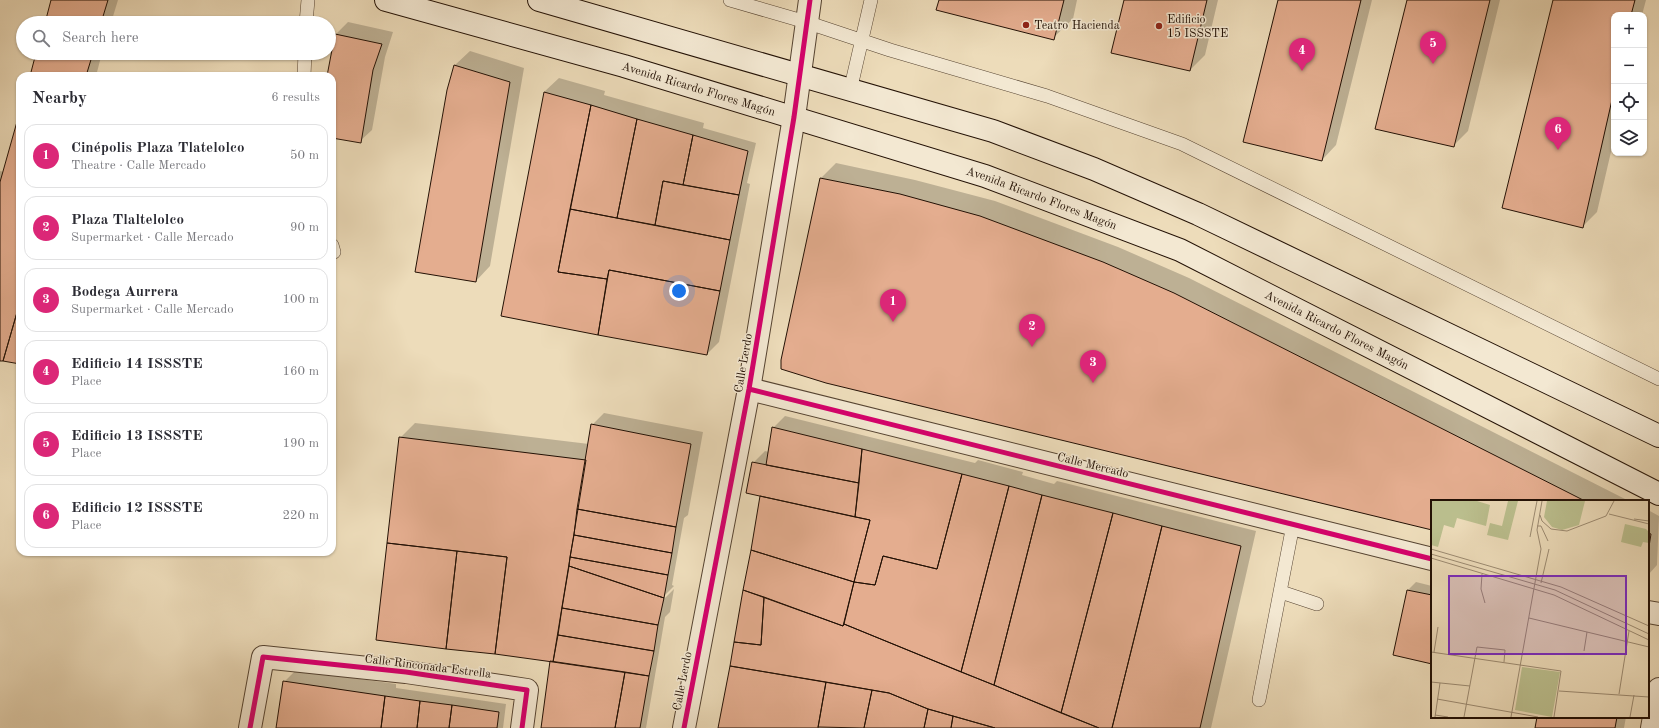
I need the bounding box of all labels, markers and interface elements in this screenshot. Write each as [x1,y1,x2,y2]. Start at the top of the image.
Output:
map controls [1611,12,1647,156]
button: + [1611,12,1647,48]
place label: Edificio 15 ISSSTE [1167,14,1228,40]
search box [16,16,336,60]
marker: Teatro Hacienda [1021,20,1031,30]
place label: Teatro Hacienda [1034,20,1120,32]
marker: Edificio 15 ISSSTE [1154,21,1164,31]
icon: search [30,27,52,49]
text: Search here [62,31,139,46]
pin: 5 [1420,31,1446,64]
pin: 4 [1289,38,1315,71]
button: − [1611,48,1647,84]
street label: Avenida Ricardo Flores Magón [620,61,777,119]
button: locate [1611,84,1647,120]
text: Nearby [32,90,87,107]
text: 6 results [271,91,320,104]
pin: 6 [1545,117,1571,150]
button: layers [1611,120,1647,156]
text: Cinépolis Plaza Tlatelolco [71,141,245,156]
text: 1 [42,149,50,162]
text: 50 m [290,149,319,162]
text: Theatre · Calle Mercado [71,159,206,172]
street label: Avenida Ricardo Flores Magón [964,166,1119,233]
text: Plaza Tlaltelolco [71,213,184,228]
text: 2 [42,221,50,234]
text: 90 m [290,221,319,234]
text: Supermarket · Calle Mercado [71,231,234,244]
your location [669,281,689,301]
text: Bodega Aurrera [71,285,178,300]
pin: 1 [880,289,906,322]
street label: Avenida Ricardo Flores Magón [1262,289,1411,373]
text: 3 [42,293,50,306]
text: 100 m [282,293,319,306]
text: Supermarket · Calle Mercado [71,303,234,316]
pin: 2 [1019,314,1045,347]
street label: Calle Lerdo [733,333,755,394]
pin: 3 [1080,350,1106,383]
text: Edificio 14 ISSSTE [71,357,203,372]
text: 4 [42,365,50,378]
text: 160 m [282,365,319,378]
text: Place [71,375,101,388]
text: Edificio 13 ISSSTE [71,429,203,444]
text: 5 [42,437,50,450]
text: 190 m [282,437,319,450]
text: Place [71,447,101,460]
street label: Calle Mercado [1056,451,1130,481]
inset map [1431,500,1649,718]
text: Edificio 12 ISSSTE [71,501,203,516]
text: 6 [42,509,50,522]
text: 220 m [282,509,319,522]
text: Place [71,519,101,532]
street label: Calle Lerdo [671,651,695,712]
street label: Calle Rinconada Estrella [364,653,492,681]

